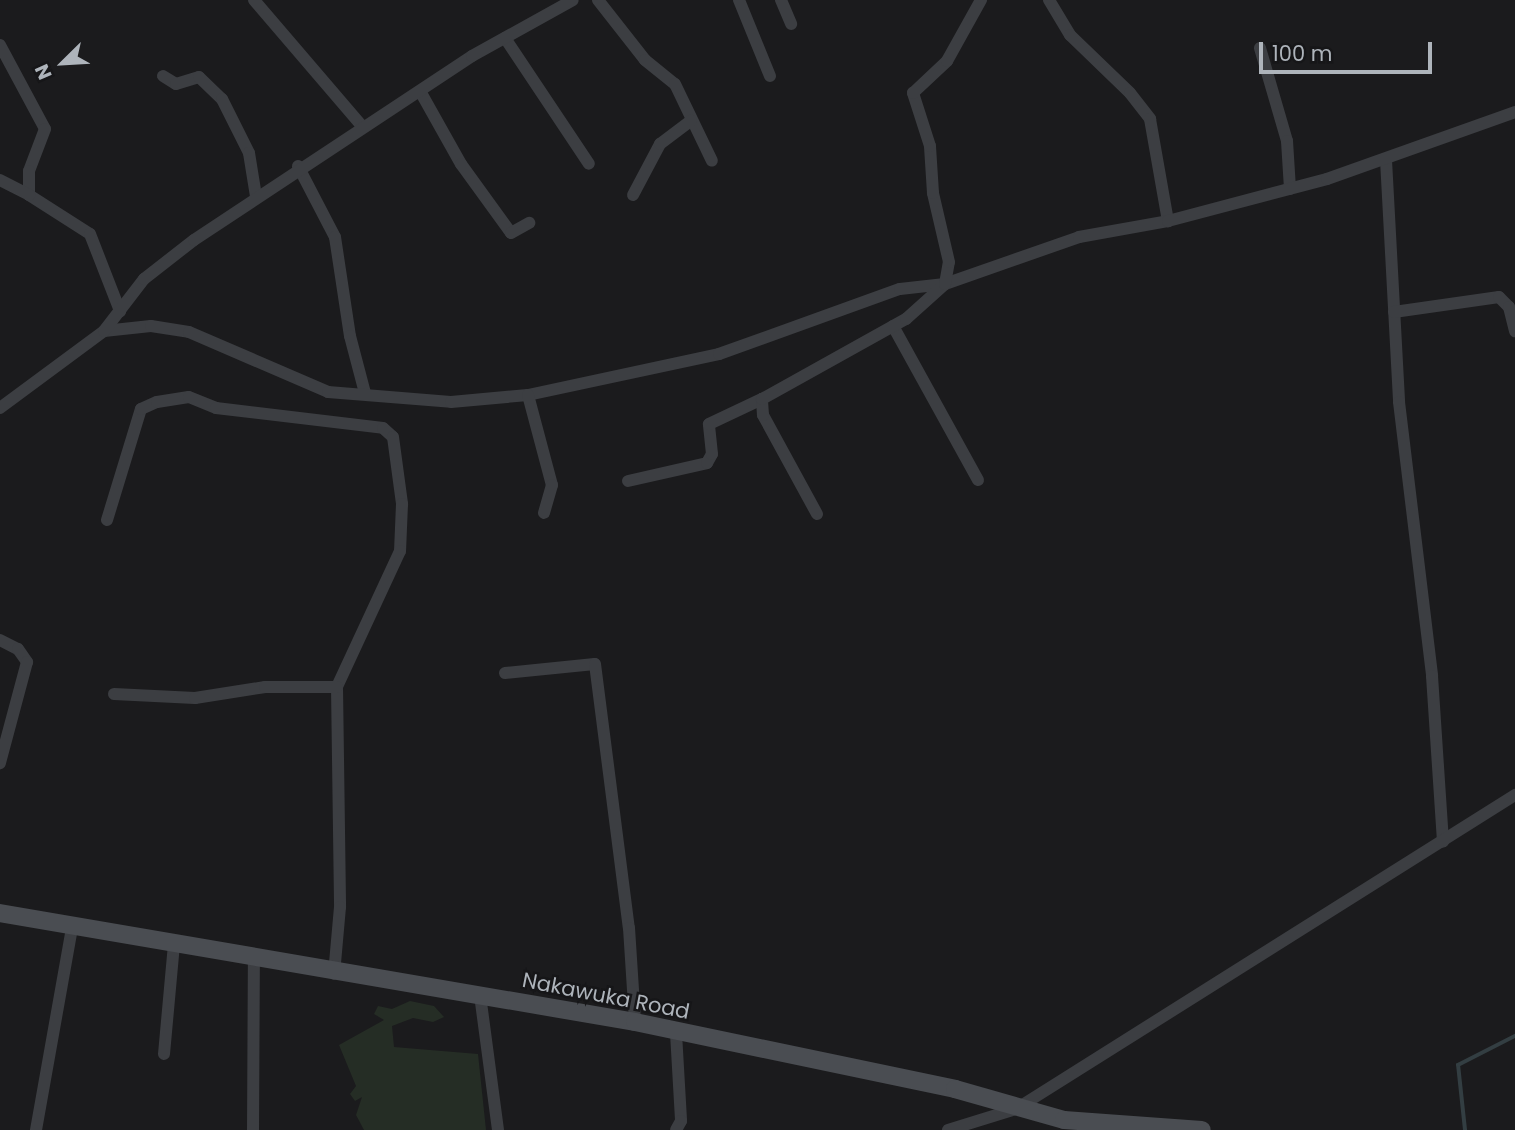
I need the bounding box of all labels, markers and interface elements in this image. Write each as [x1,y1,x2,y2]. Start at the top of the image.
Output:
north arrow [28,28,98,98]
scale bar [1263,28,1436,72]
text: 100 m [1272,39,1332,68]
text: N [28,60,59,84]
street label: Nakawuka Road [520,967,692,1025]

